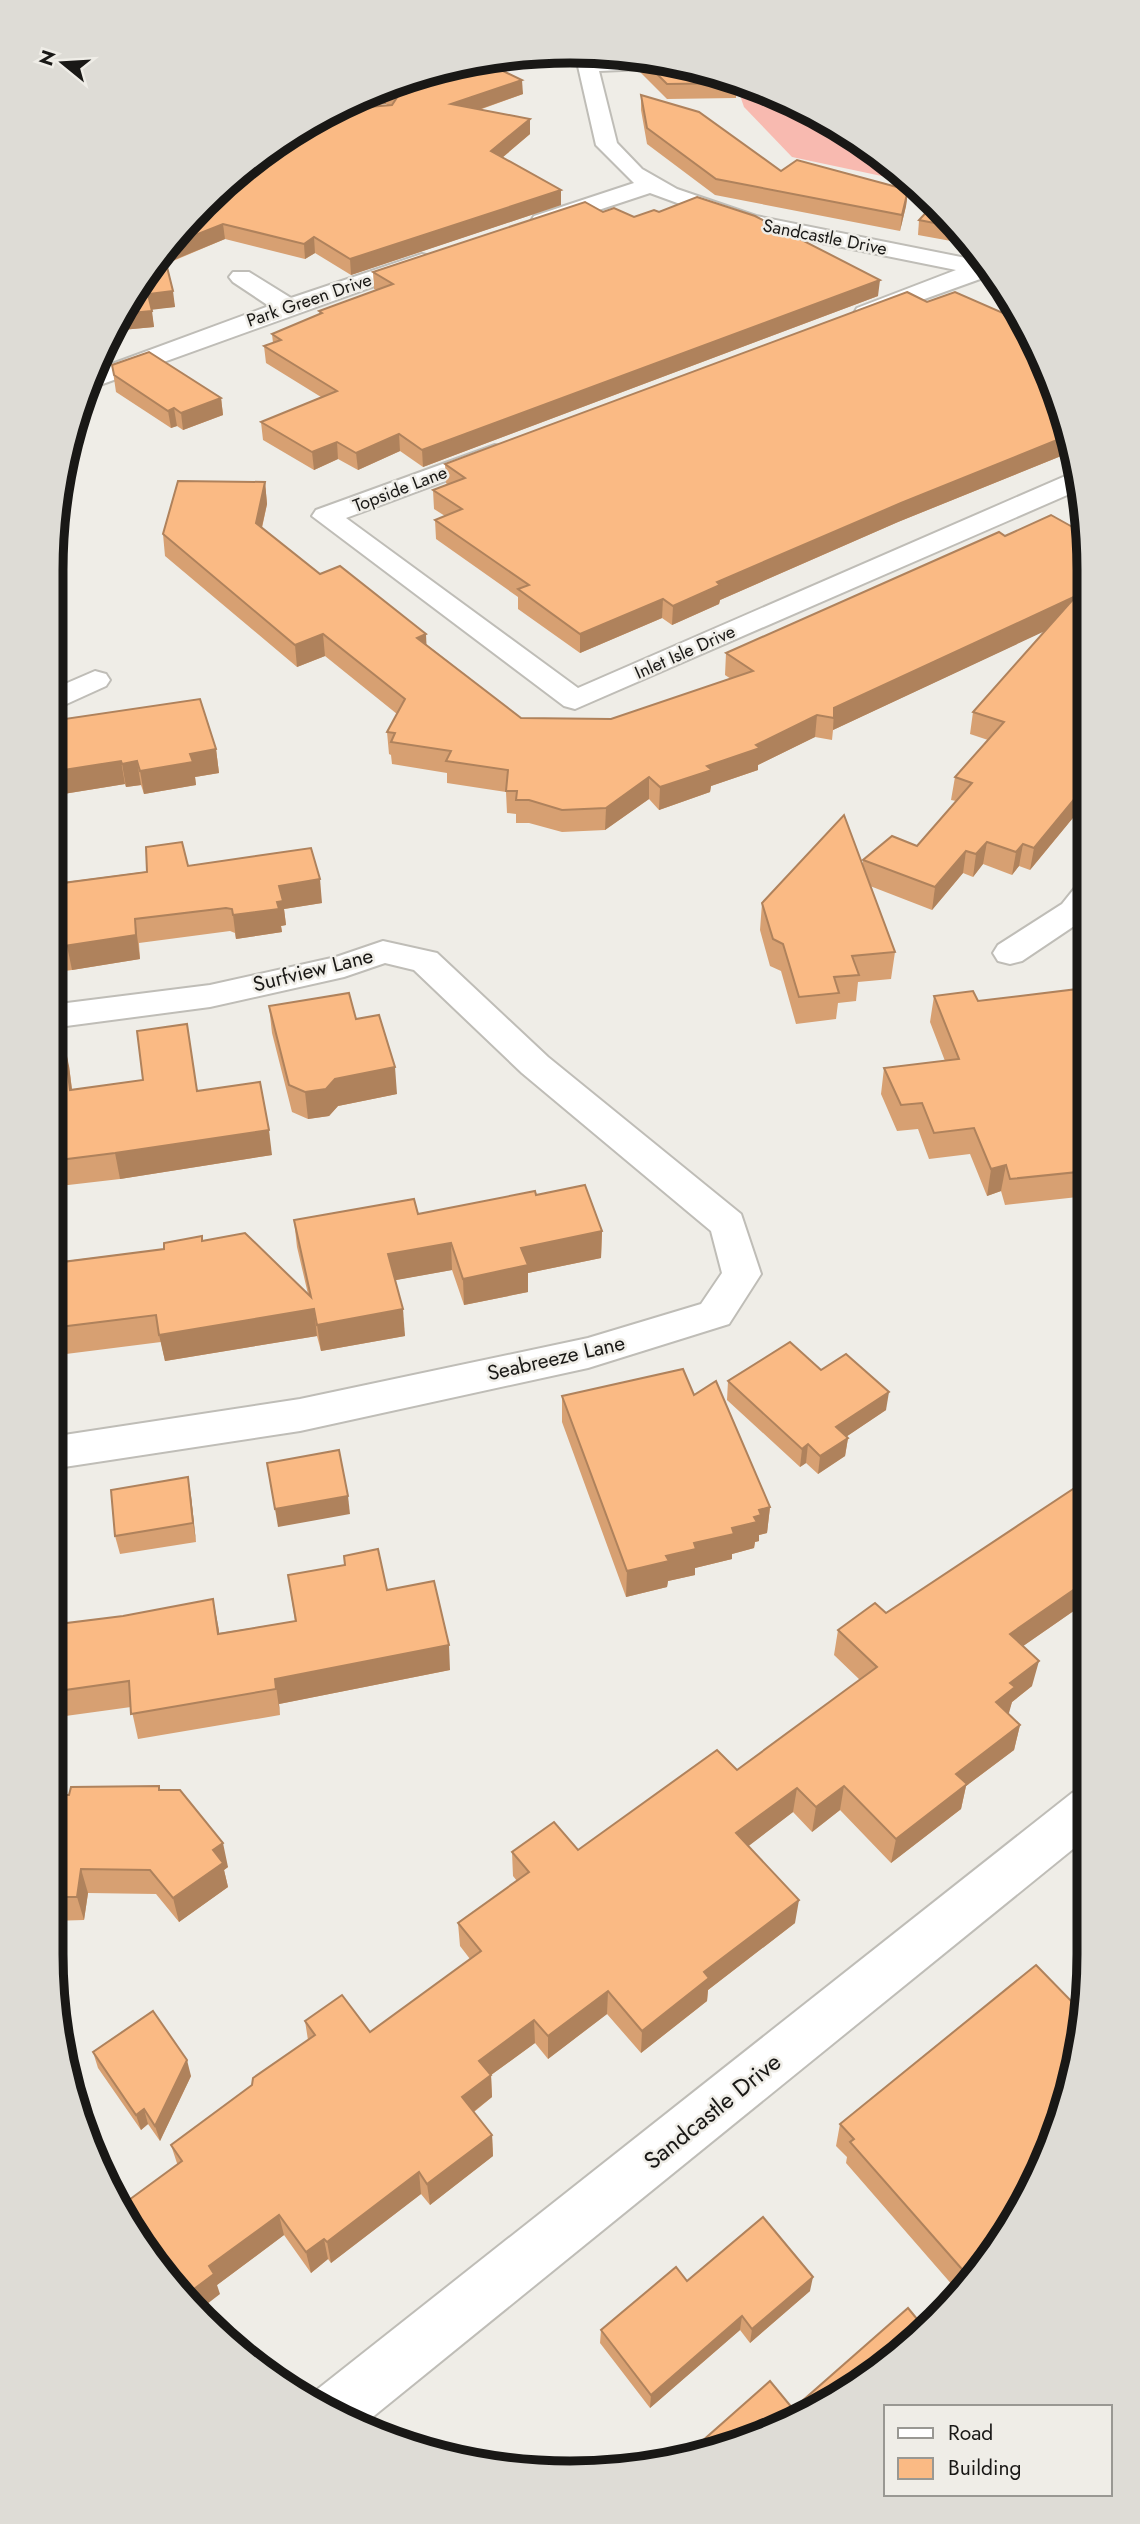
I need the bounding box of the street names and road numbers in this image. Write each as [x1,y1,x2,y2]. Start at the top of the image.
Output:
street label: Sandcastle Drive [761,212,889,262]
street label: Park Green Drive [243,266,375,334]
street label: Topside Lane [349,459,451,519]
street label: Inlet Isle Drive [631,618,739,686]
street label: Surfview Lane [250,941,376,999]
street label: Seabreeze Lane [484,1328,628,1388]
street label: Sandcastle Drive [636,2045,788,2177]

